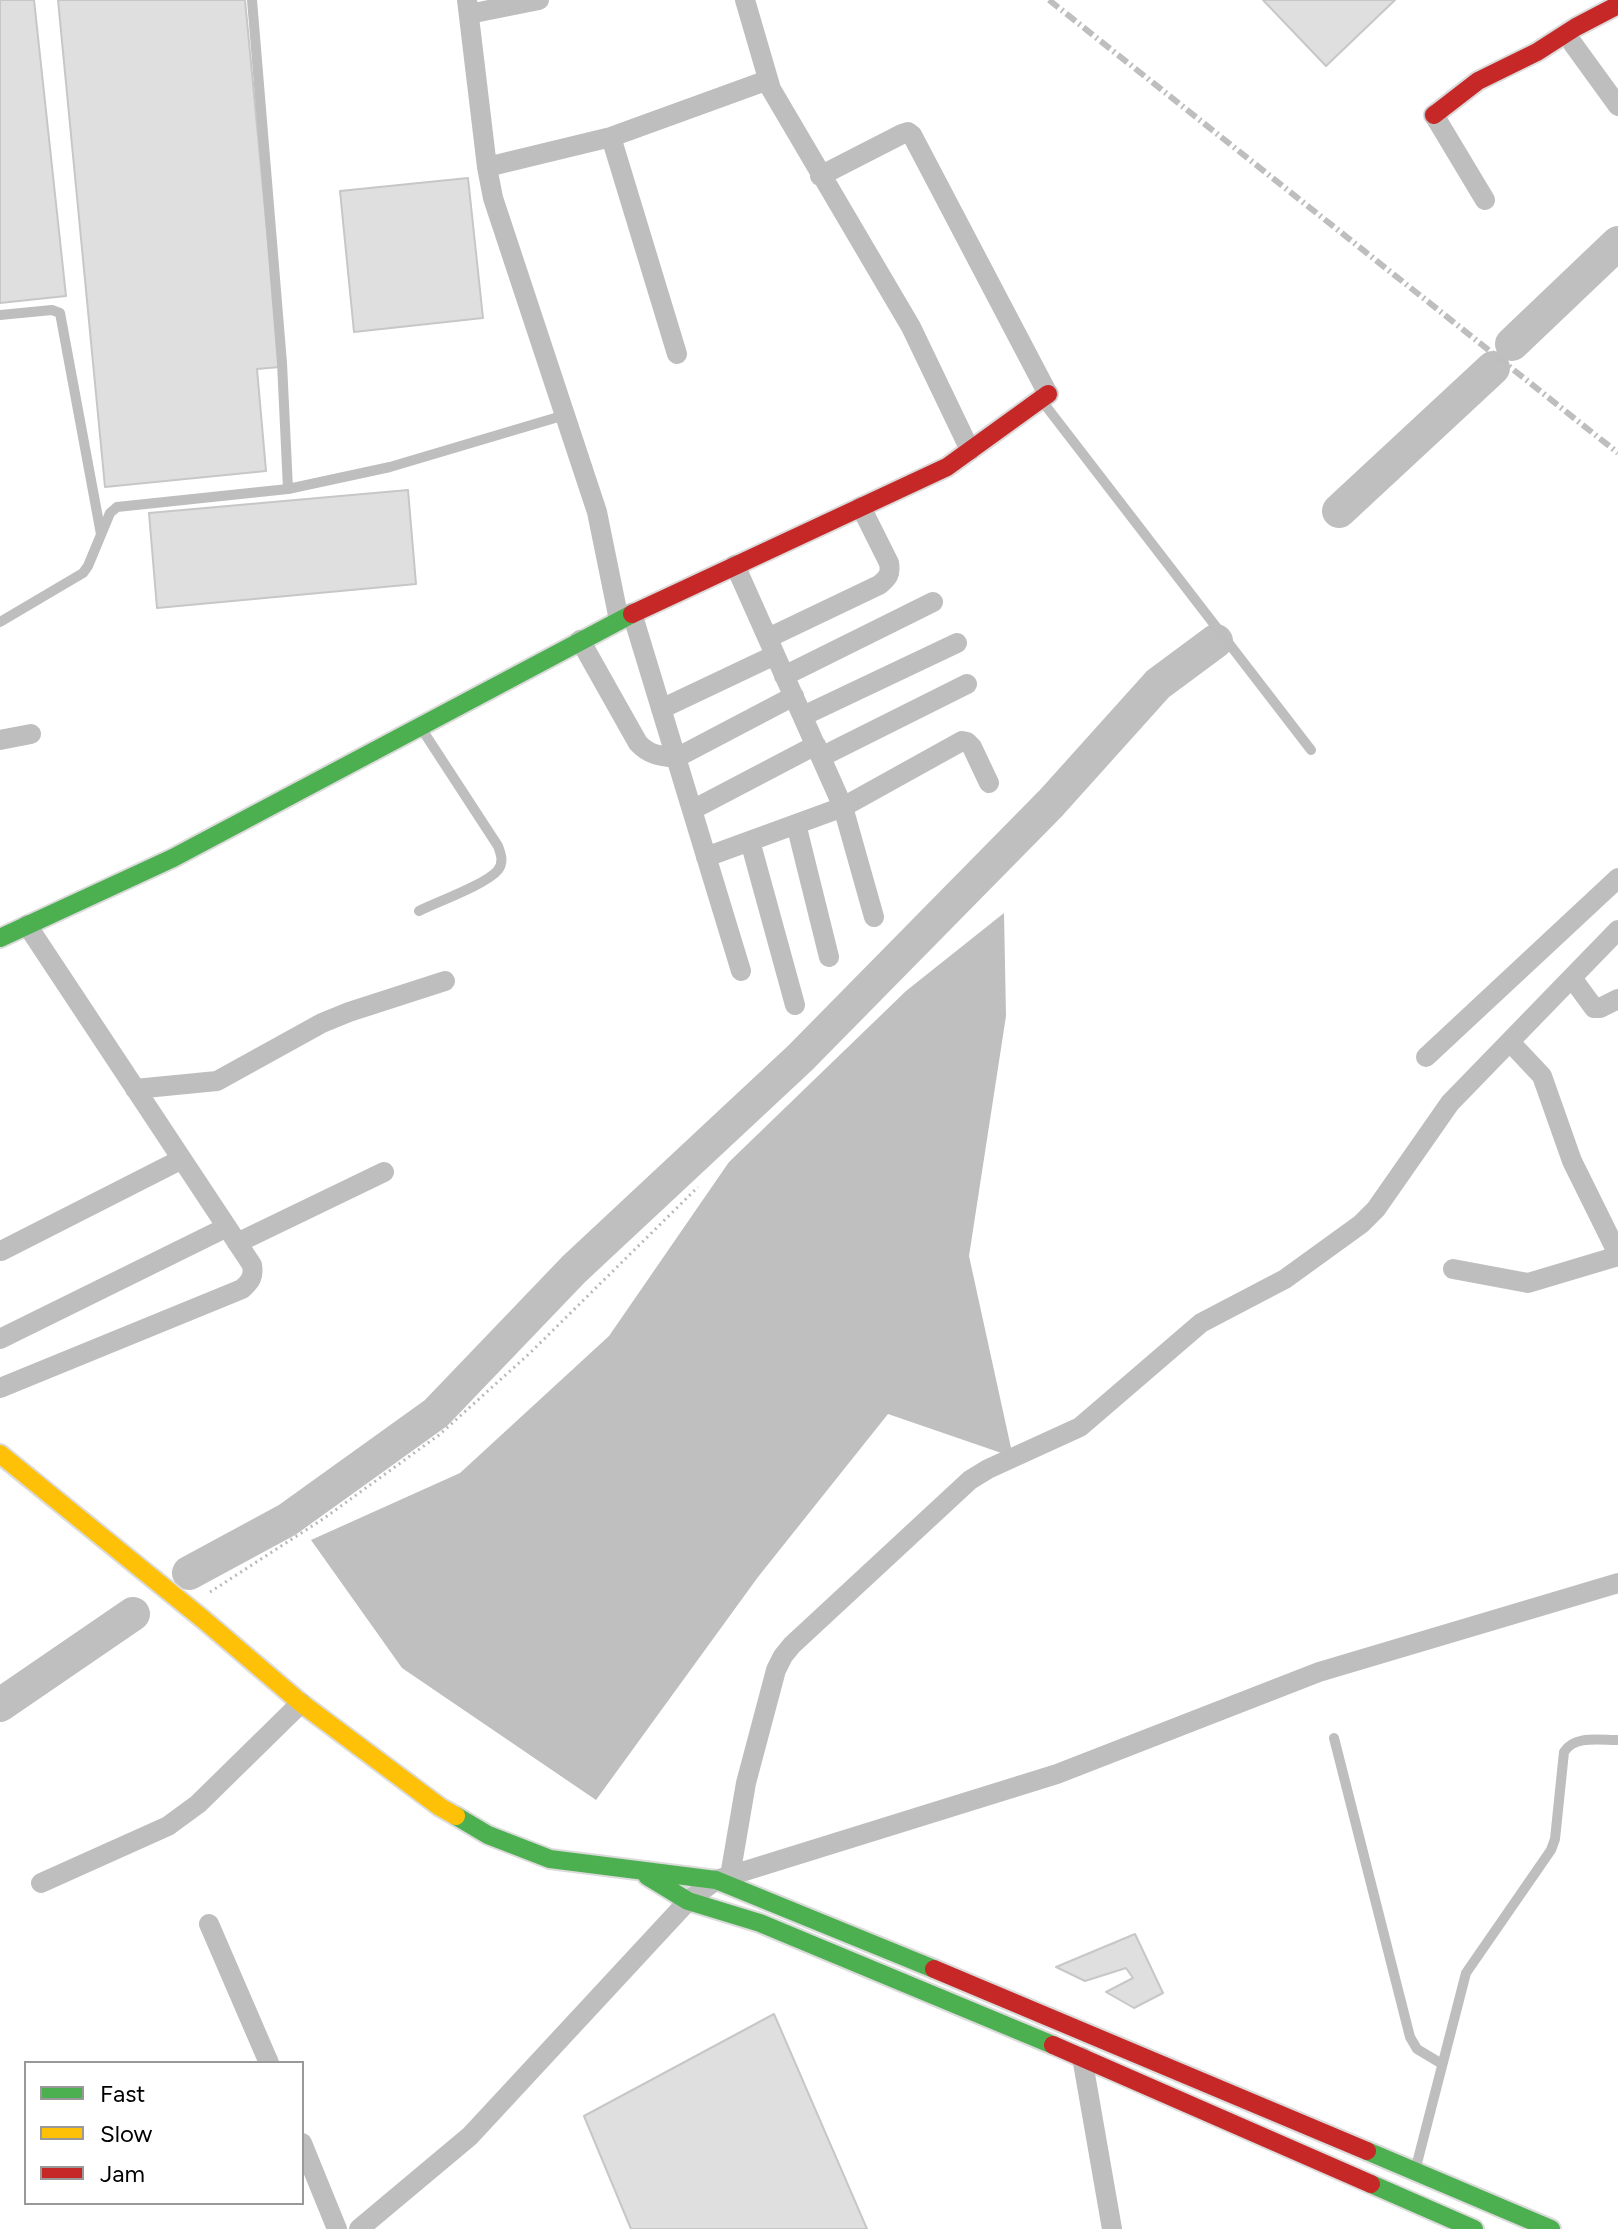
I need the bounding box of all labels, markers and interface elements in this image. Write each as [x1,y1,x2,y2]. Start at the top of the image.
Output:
legend [24,2061,304,2205]
text: Fast [100,2079,145,2108]
text: Slow [100,2119,152,2148]
text: Jam [100,2159,145,2188]

